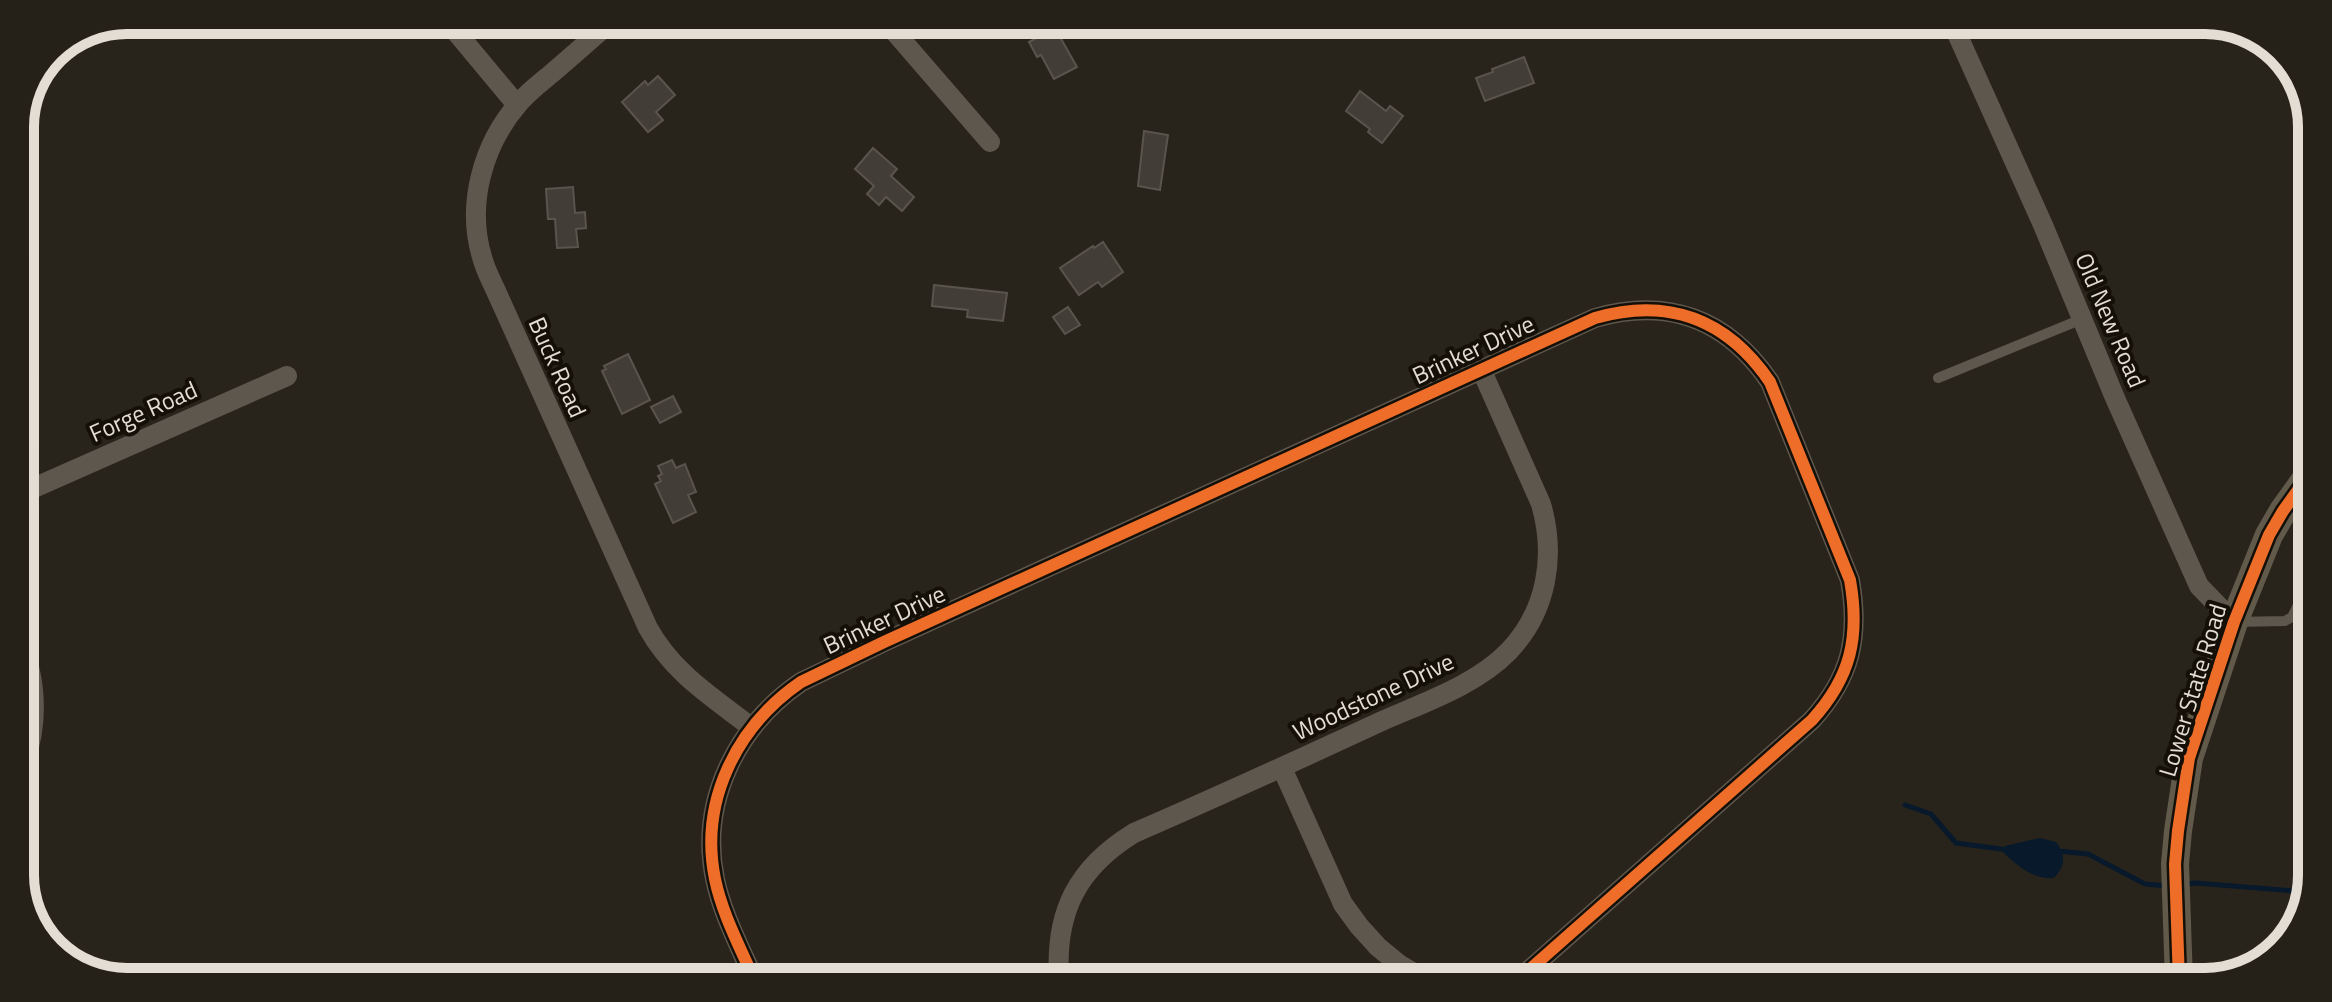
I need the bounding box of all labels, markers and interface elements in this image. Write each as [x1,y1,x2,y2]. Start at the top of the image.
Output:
street label: Old New Road [2066,247,2156,393]
street label: Brinker Drive [1406,305,1540,393]
street label: Buck Road [520,311,596,423]
street label: Forge Road [83,371,203,451]
street label: Brinker Drive [817,575,951,663]
street label: Lower State Road [2149,599,2235,781]
street label: Woodstone Drive [1287,643,1459,749]

